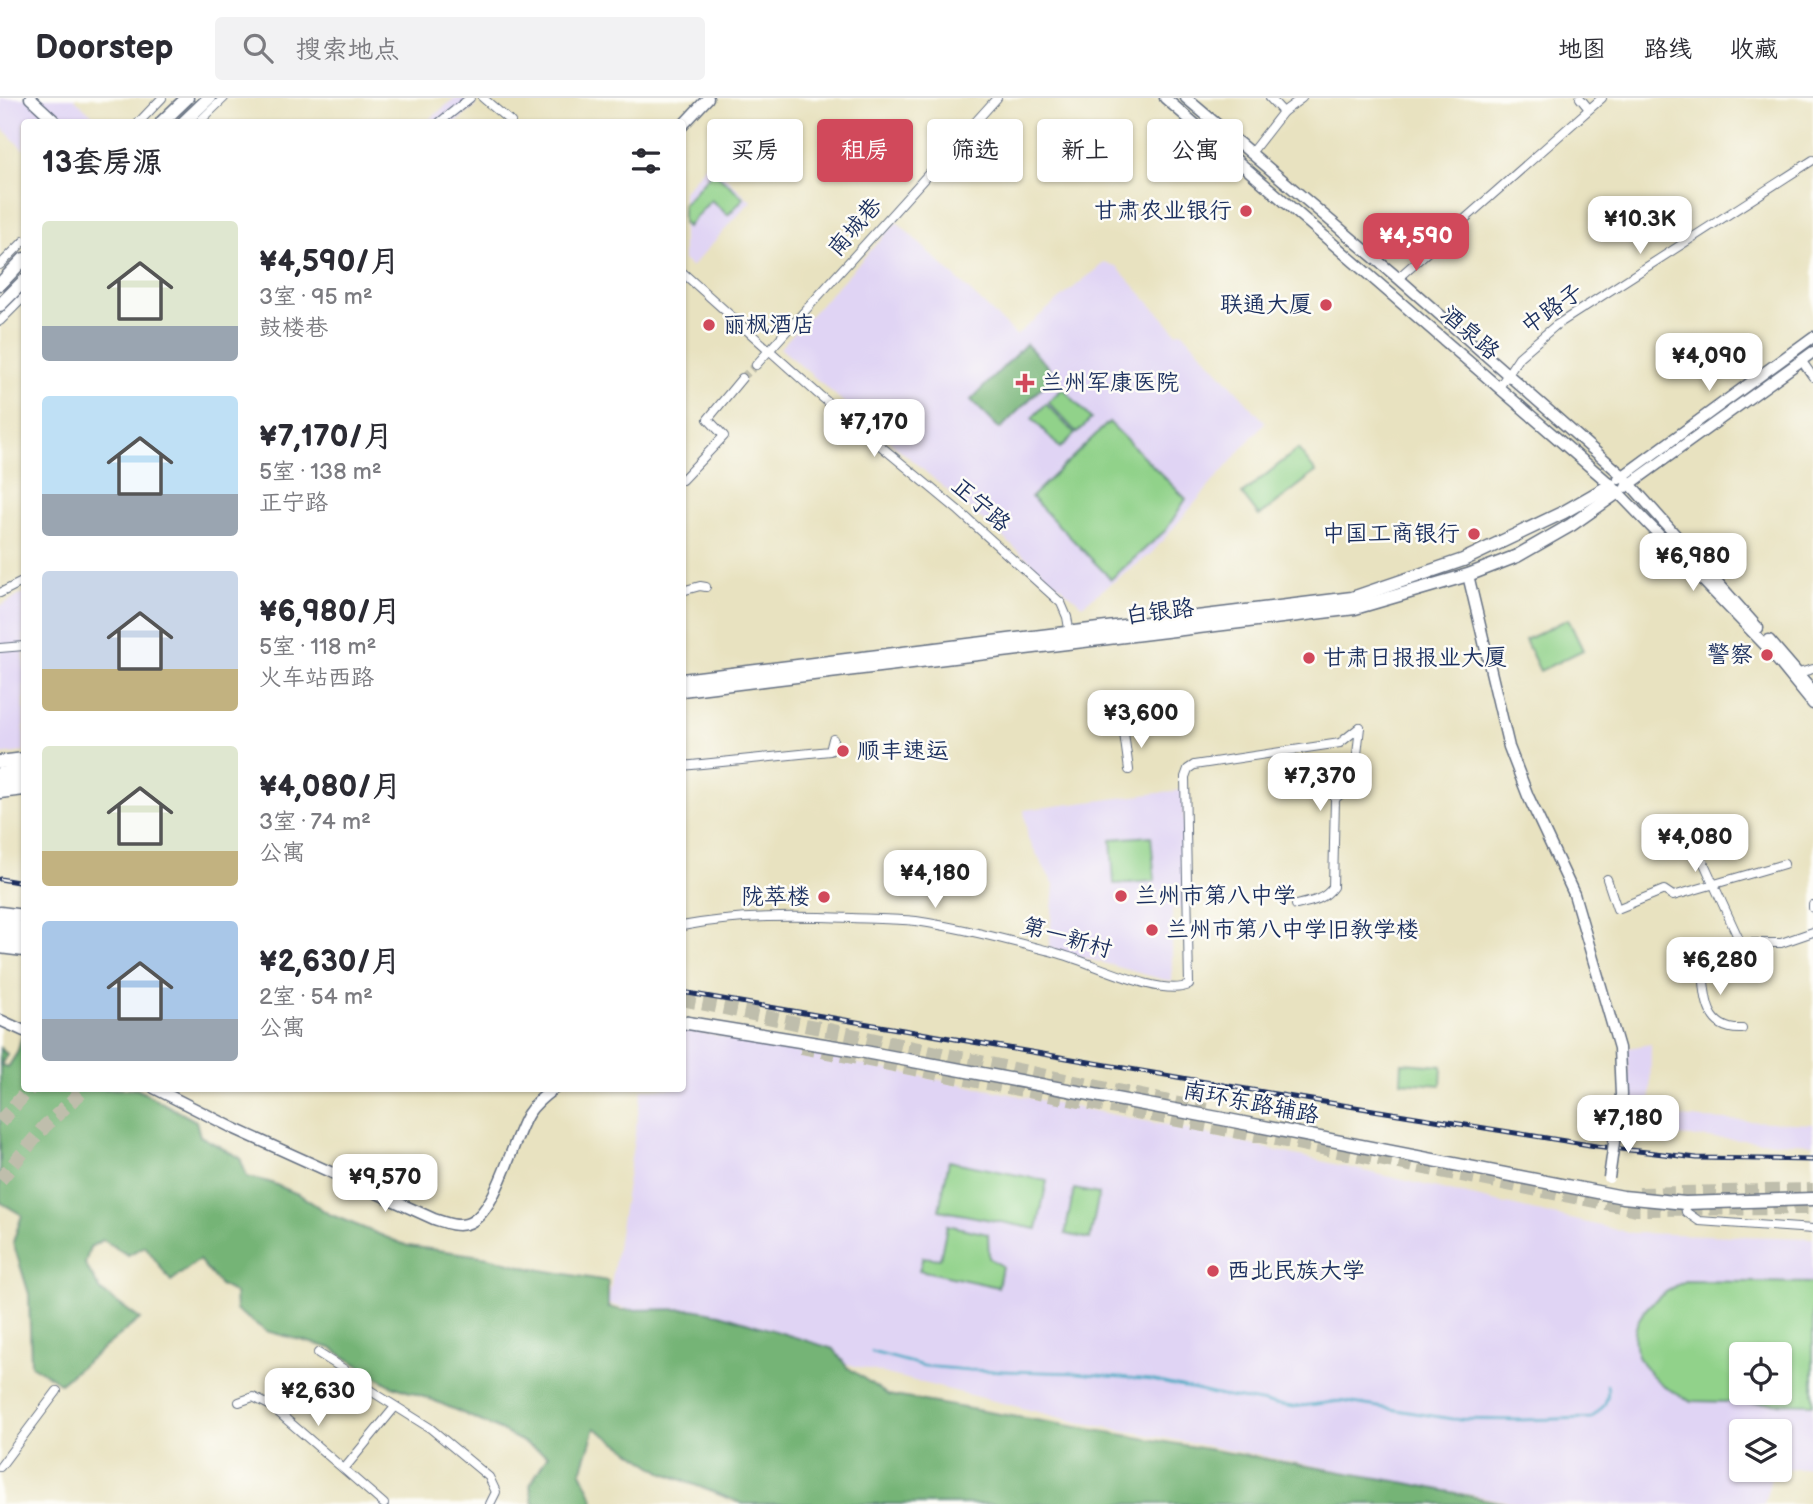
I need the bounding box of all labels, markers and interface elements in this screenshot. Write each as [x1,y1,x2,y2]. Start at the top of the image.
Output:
search box [215,17,705,80]
text: Doorstep [35,28,173,68]
icon: search [239,29,277,67]
text: 搜索地点 [295,35,399,66]
text: 地图 [1558,35,1606,64]
text: 路线 [1644,35,1692,64]
text: 收藏 [1730,35,1778,64]
chip: 买房 [707,119,803,182]
chip: 租房 [817,119,913,182]
chip: 筛选 [927,119,1023,182]
chip: 新上 [1037,119,1133,182]
chip: 公寓 [1147,119,1243,182]
icon: filters [627,142,665,180]
text: 13套房源 [42,145,162,181]
street label: 南城巷 [822,191,889,262]
place label: 甘肃农业银行 [1094,197,1232,225]
pin: ¥10.3K [1583,197,1697,256]
marker: 甘肃农业银行 [1238,203,1254,219]
text: ¥10.3K [1604,205,1676,233]
pin: ¥4,590 [1359,214,1473,273]
text: ¥4,590 [1379,222,1453,250]
text: ¥4,590/月 [259,244,400,280]
icon: home [98,249,182,333]
street label: 中路子 [1516,278,1588,340]
text: 3室 · 95 m² [259,283,373,311]
place label: 联通大厦 [1220,291,1312,319]
marker: 联通大厦 [1318,297,1334,313]
street label: 酒泉路 [1435,300,1505,366]
place label: 丽枫酒店 [723,311,815,339]
text: 鼓楼巷 [259,314,328,342]
marker: 丽枫酒店 [701,317,717,333]
pin: ¥4,090 [1652,334,1766,393]
text: ¥4,090 [1672,342,1746,370]
place label: 兰州军康医院 [1041,369,1179,397]
marker: 兰州军康医院 [1015,373,1035,393]
pin: ¥7,170 [817,400,931,459]
text: ¥7,170 [840,408,908,436]
text: ¥7,170/月 [259,419,393,455]
icon: home [98,424,182,508]
text: 5室 · 138 m² [259,458,382,486]
street label: 正宁路 [946,472,1016,538]
text: 正宁路 [259,489,328,517]
place label: 中国工商银行 [1322,520,1460,548]
marker: 中国工商银行 [1466,526,1482,542]
pin: ¥6,980 [1636,533,1750,593]
text: ¥6,980 [1656,542,1730,570]
text: ¥6,980/月 [259,594,401,630]
street label: 白银路 [1124,594,1196,630]
icon: home [98,599,182,683]
text: 5室 · 118 m² [259,633,377,661]
place label: 警察 [1707,641,1753,669]
place label: 甘肃日报报业大厦 [1323,644,1507,672]
marker: 警察 [1759,647,1775,663]
marker: 甘肃日报报业大厦 [1301,650,1317,666]
text: 火车站西路 [259,664,374,692]
pin: ¥3,600 [1084,690,1198,750]
text: ¥3,600 [1103,699,1179,727]
place label: 顺丰速运 [857,737,949,765]
marker: 顺丰速运 [835,743,851,759]
pin: ¥7,370 [1263,754,1377,813]
text: ¥7,370 [1284,762,1356,790]
text: ¥4,080/月 [259,769,402,805]
icon: home [98,774,182,858]
text: 3室 · 74 m² [259,808,371,836]
pin: ¥4,080 [1638,814,1752,874]
text: ¥4,080 [1657,823,1733,851]
text: 公寓 [259,839,305,867]
pin: ¥4,180 [878,850,992,910]
text: ¥4,180 [900,859,970,887]
place label: 兰州市第八中学 [1135,882,1296,910]
place label: 陇萃楼 [741,883,810,911]
marker: 兰州市第八中学 [1113,888,1129,904]
marker: 陇萃楼 [816,889,832,905]
street label: 第一新村 [1019,912,1115,964]
place label: 兰州市第八中学旧教学楼 [1166,916,1419,944]
marker: 兰州市第八中学旧教学楼 [1144,922,1160,938]
pin: ¥6,280 [1663,937,1777,997]
text: ¥2,630/月 [259,944,401,980]
text: ¥6,280 [1682,946,1758,974]
icon: home [98,949,182,1033]
text: 2室 · 54 m² [259,983,373,1011]
text: 公寓 [259,1014,305,1042]
street label: 南环东路辅路 [1181,1076,1321,1130]
pin: ¥7,180 [1571,1096,1685,1155]
text: ¥7,180 [1593,1104,1663,1132]
pin: ¥9,570 [328,1154,442,1214]
text: ¥9,570 [348,1163,422,1191]
place label: 西北民族大学 [1227,1257,1365,1285]
marker: 西北民族大学 [1205,1263,1221,1279]
map controls [1729,1342,1792,1482]
button: locate [1729,1342,1792,1405]
pin: ¥2,630 [261,1368,375,1428]
text: ¥2,630 [281,1377,355,1405]
button: layers [1729,1419,1792,1482]

